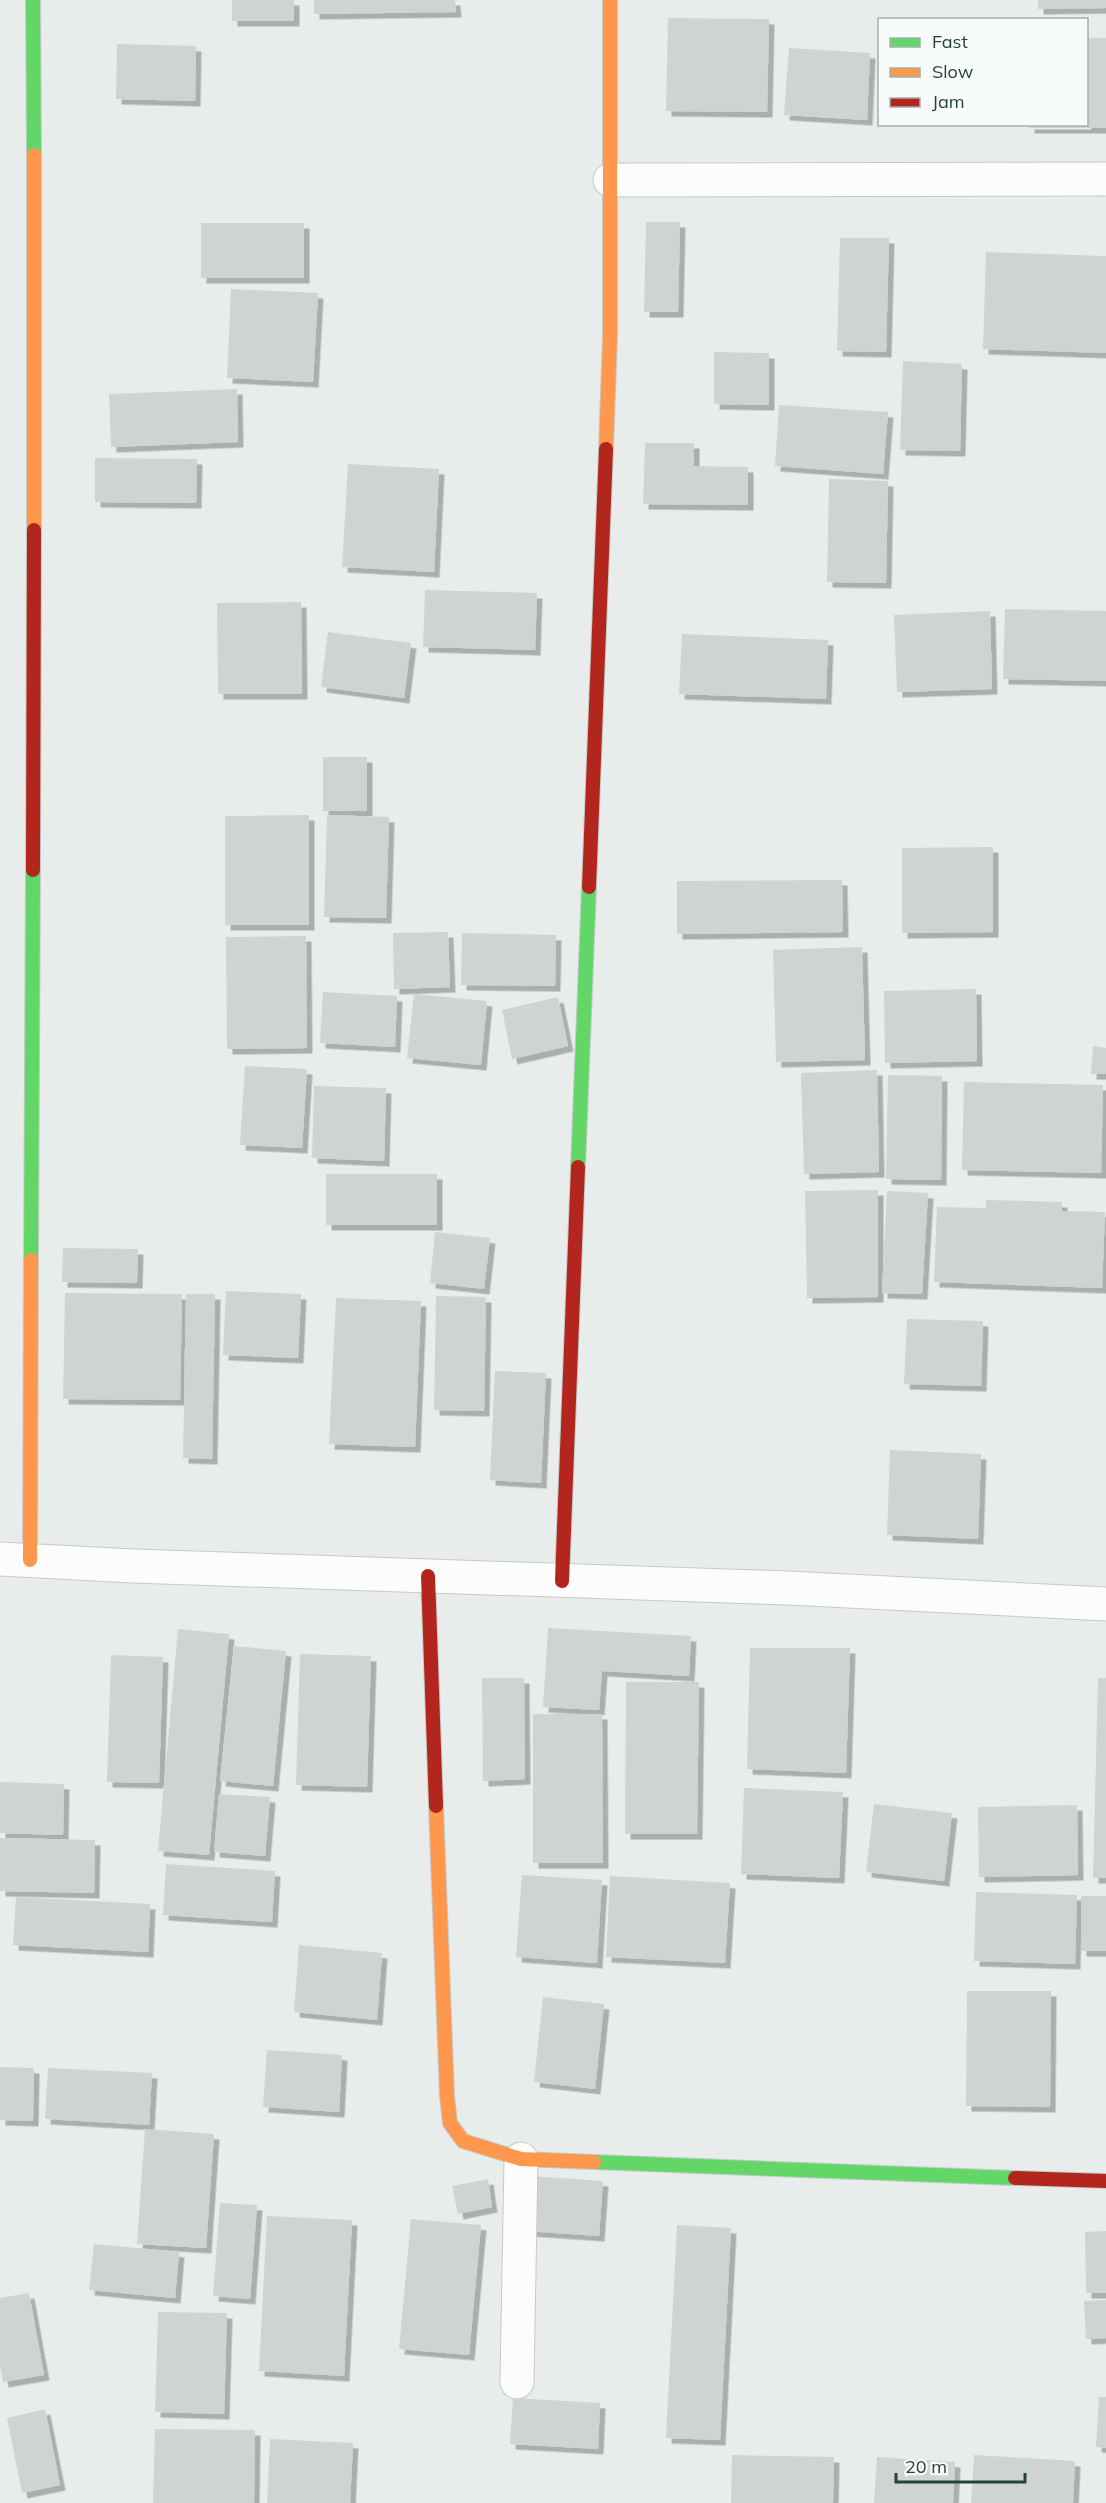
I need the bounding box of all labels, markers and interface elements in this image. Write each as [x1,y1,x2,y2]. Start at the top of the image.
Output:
legend [878,18,1088,126]
text: Fast [932,30,968,53]
text: Slow [932,60,974,83]
text: Jam [932,90,965,113]
scale bar [896,2446,1025,2484]
text: 20 m [905,2455,947,2478]

